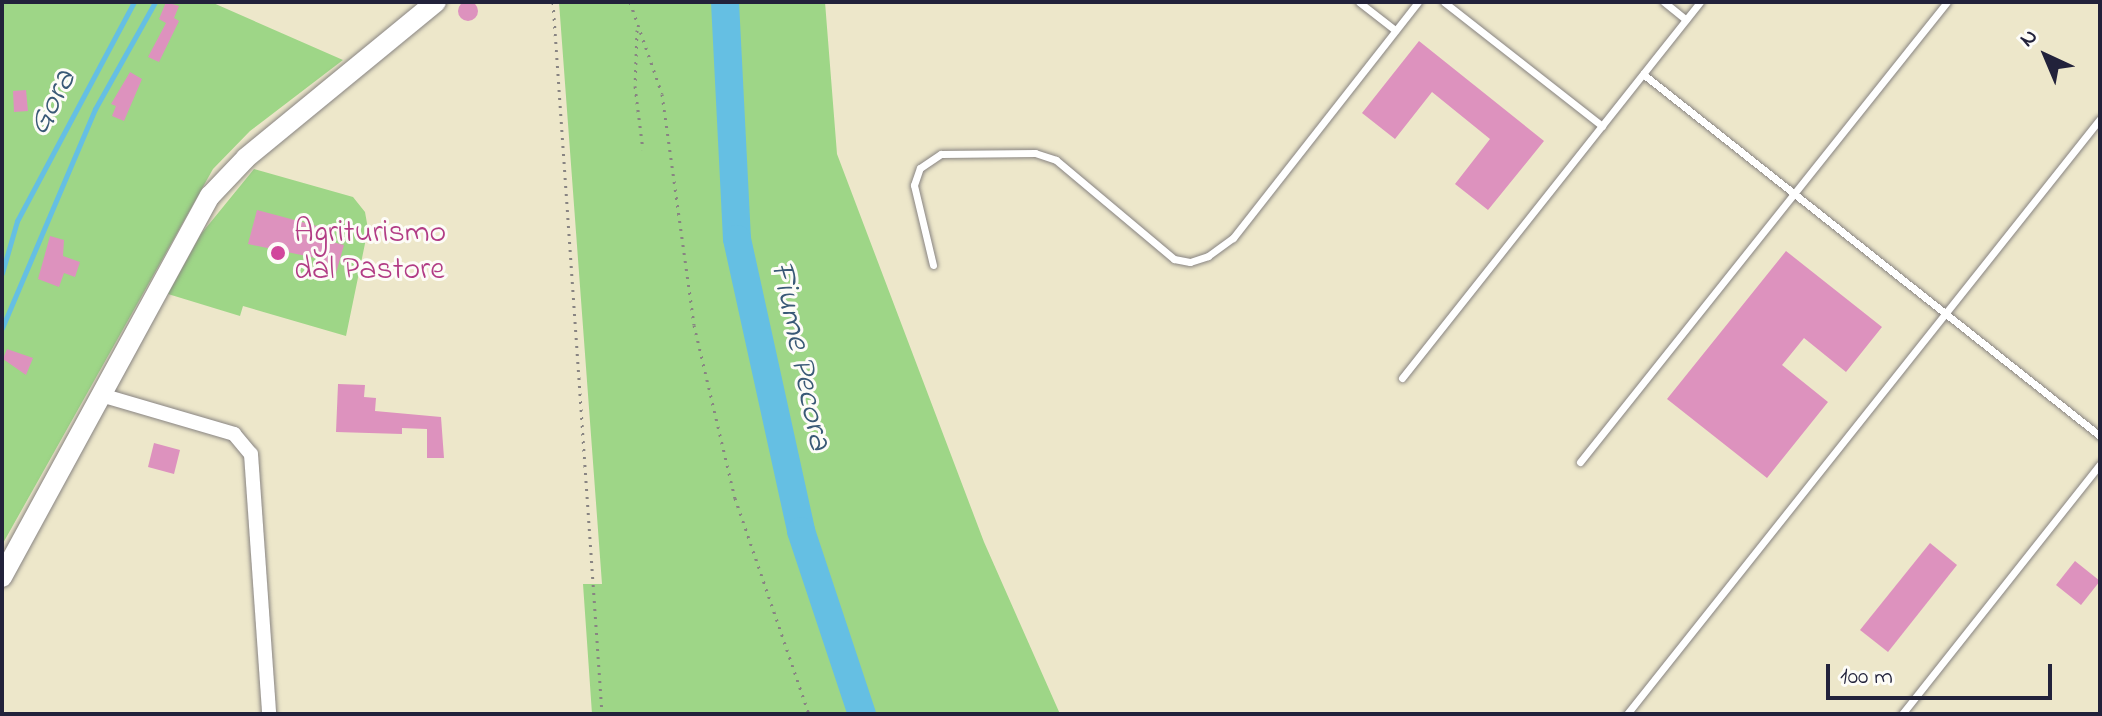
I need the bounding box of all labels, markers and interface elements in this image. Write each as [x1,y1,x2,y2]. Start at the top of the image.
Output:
north arrow [2006,16,2086,96]
text: N [2013,22,2046,55]
water label: Gora [19,63,87,143]
place label: Agriturismo dal Pastore [294,216,446,291]
marker: Agriturismo dal Pastore [269,244,287,262]
water label: Fiume Pecora [759,258,839,454]
scale bar [1830,648,2056,698]
text: 100 m [1840,660,1893,695]

